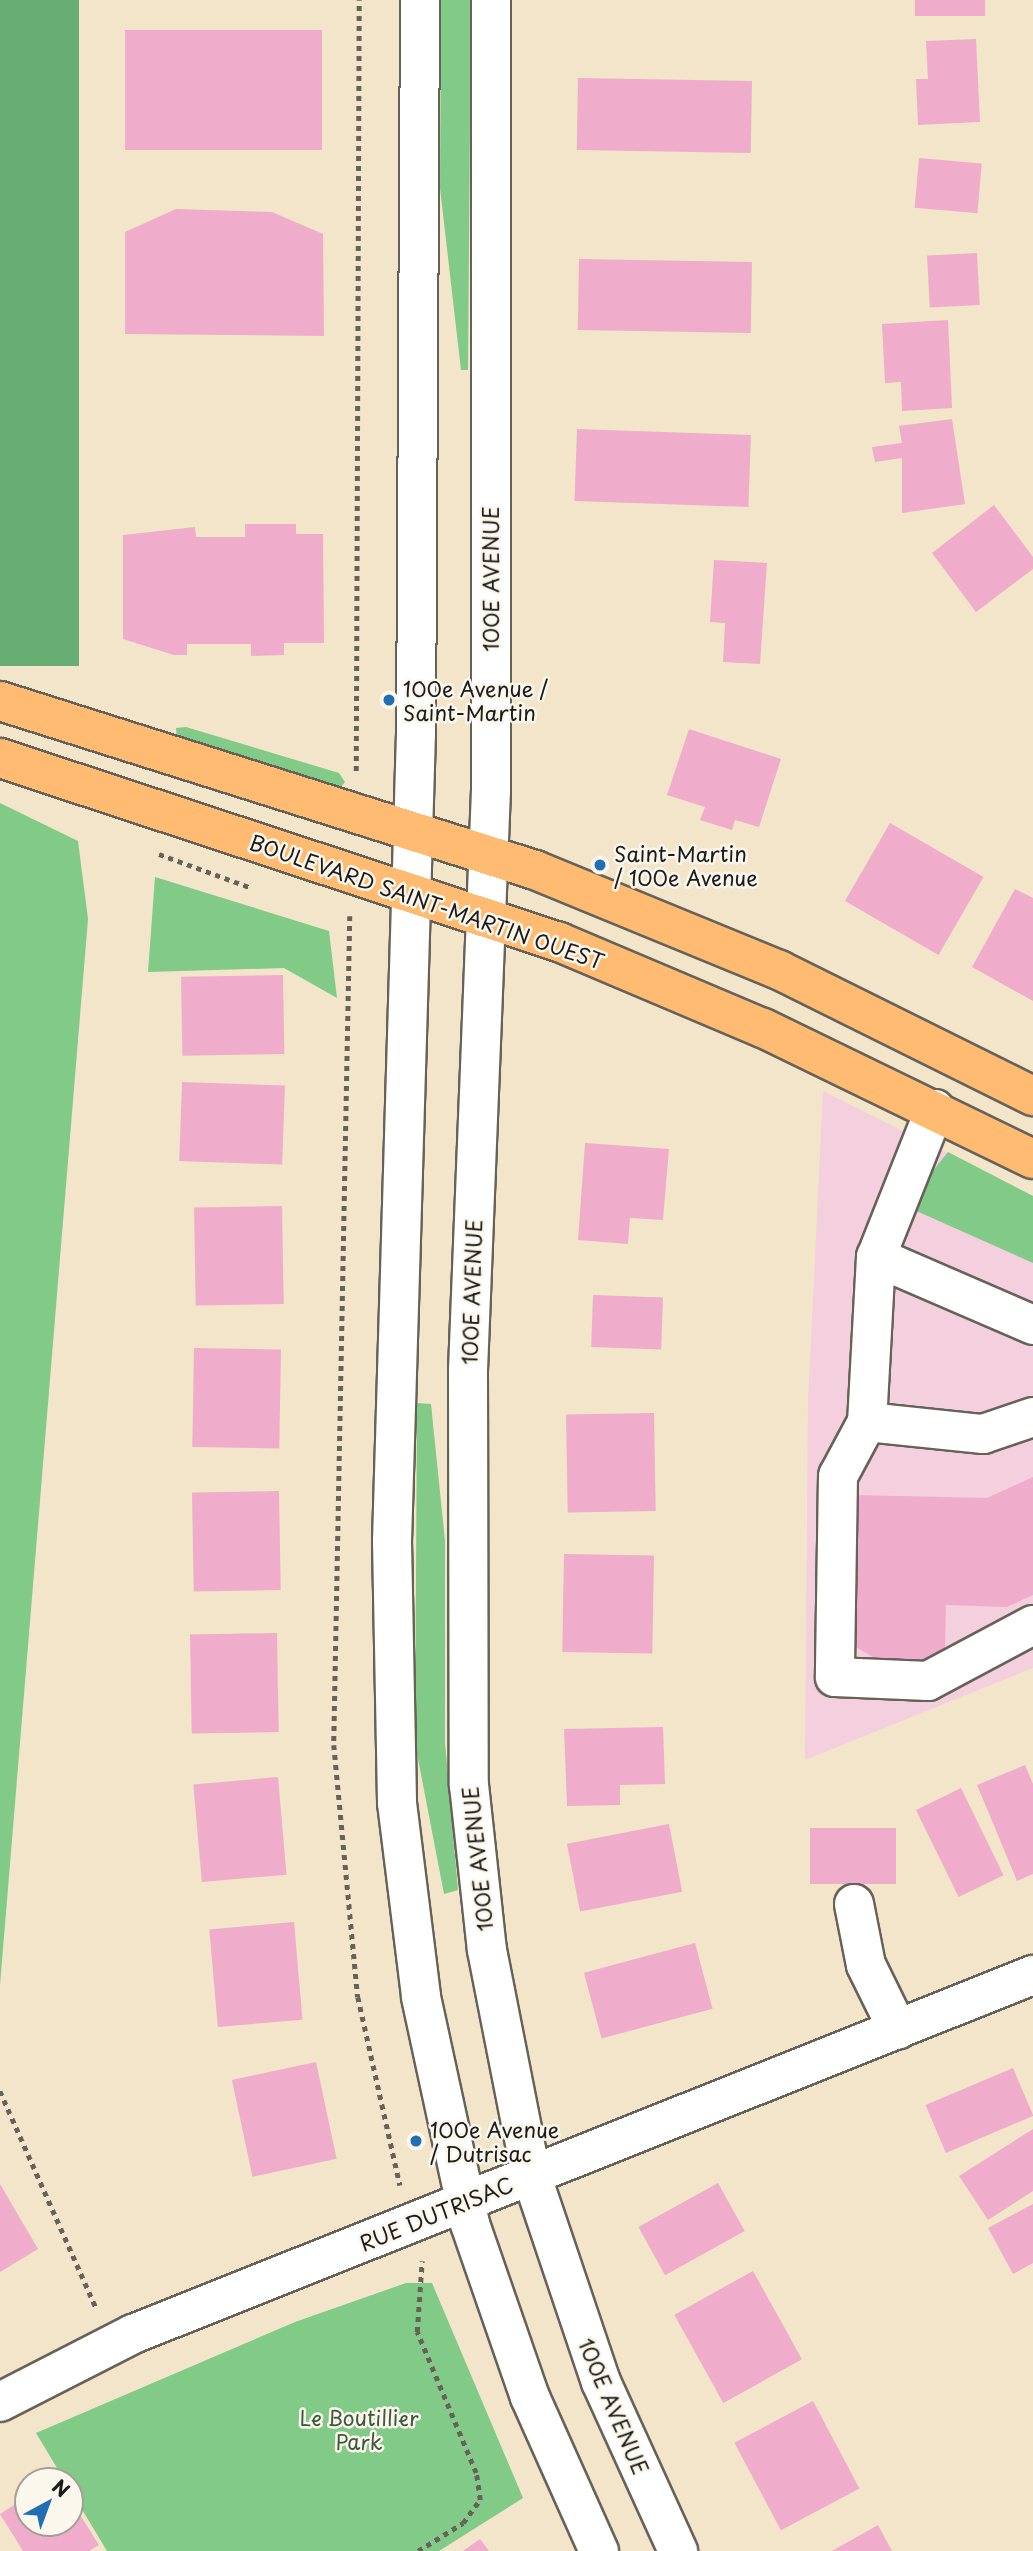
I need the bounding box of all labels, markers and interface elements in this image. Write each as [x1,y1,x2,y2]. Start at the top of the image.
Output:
street label: 100E AVENUE [477,506,503,652]
place label: 100e Avenue / Saint-Martin [403,675,548,725]
marker: 100e Avenue / Saint-Martin [381,692,397,708]
street label: BOULEVARD SAINT-MARTIN OUEST [243,827,611,975]
place label: Saint-Martin / 100e Avenue [614,840,759,890]
marker: Saint-Martin / 100e Avenue [592,857,608,873]
street label: 100E AVENUE [456,1218,486,1366]
street label: 100E AVENUE [457,1785,497,1933]
place label: 100e Avenue / Dutrisac [430,2116,559,2166]
marker: 100e Avenue / Dutrisac [408,2133,424,2149]
street label: RUE DUTRISAC [356,2171,516,2255]
street label: 100E AVENUE [574,2333,654,2479]
park label: Le Boutillier Park [298,2404,420,2454]
north arrow [14,2467,84,2537]
text: N [47,2472,76,2503]

